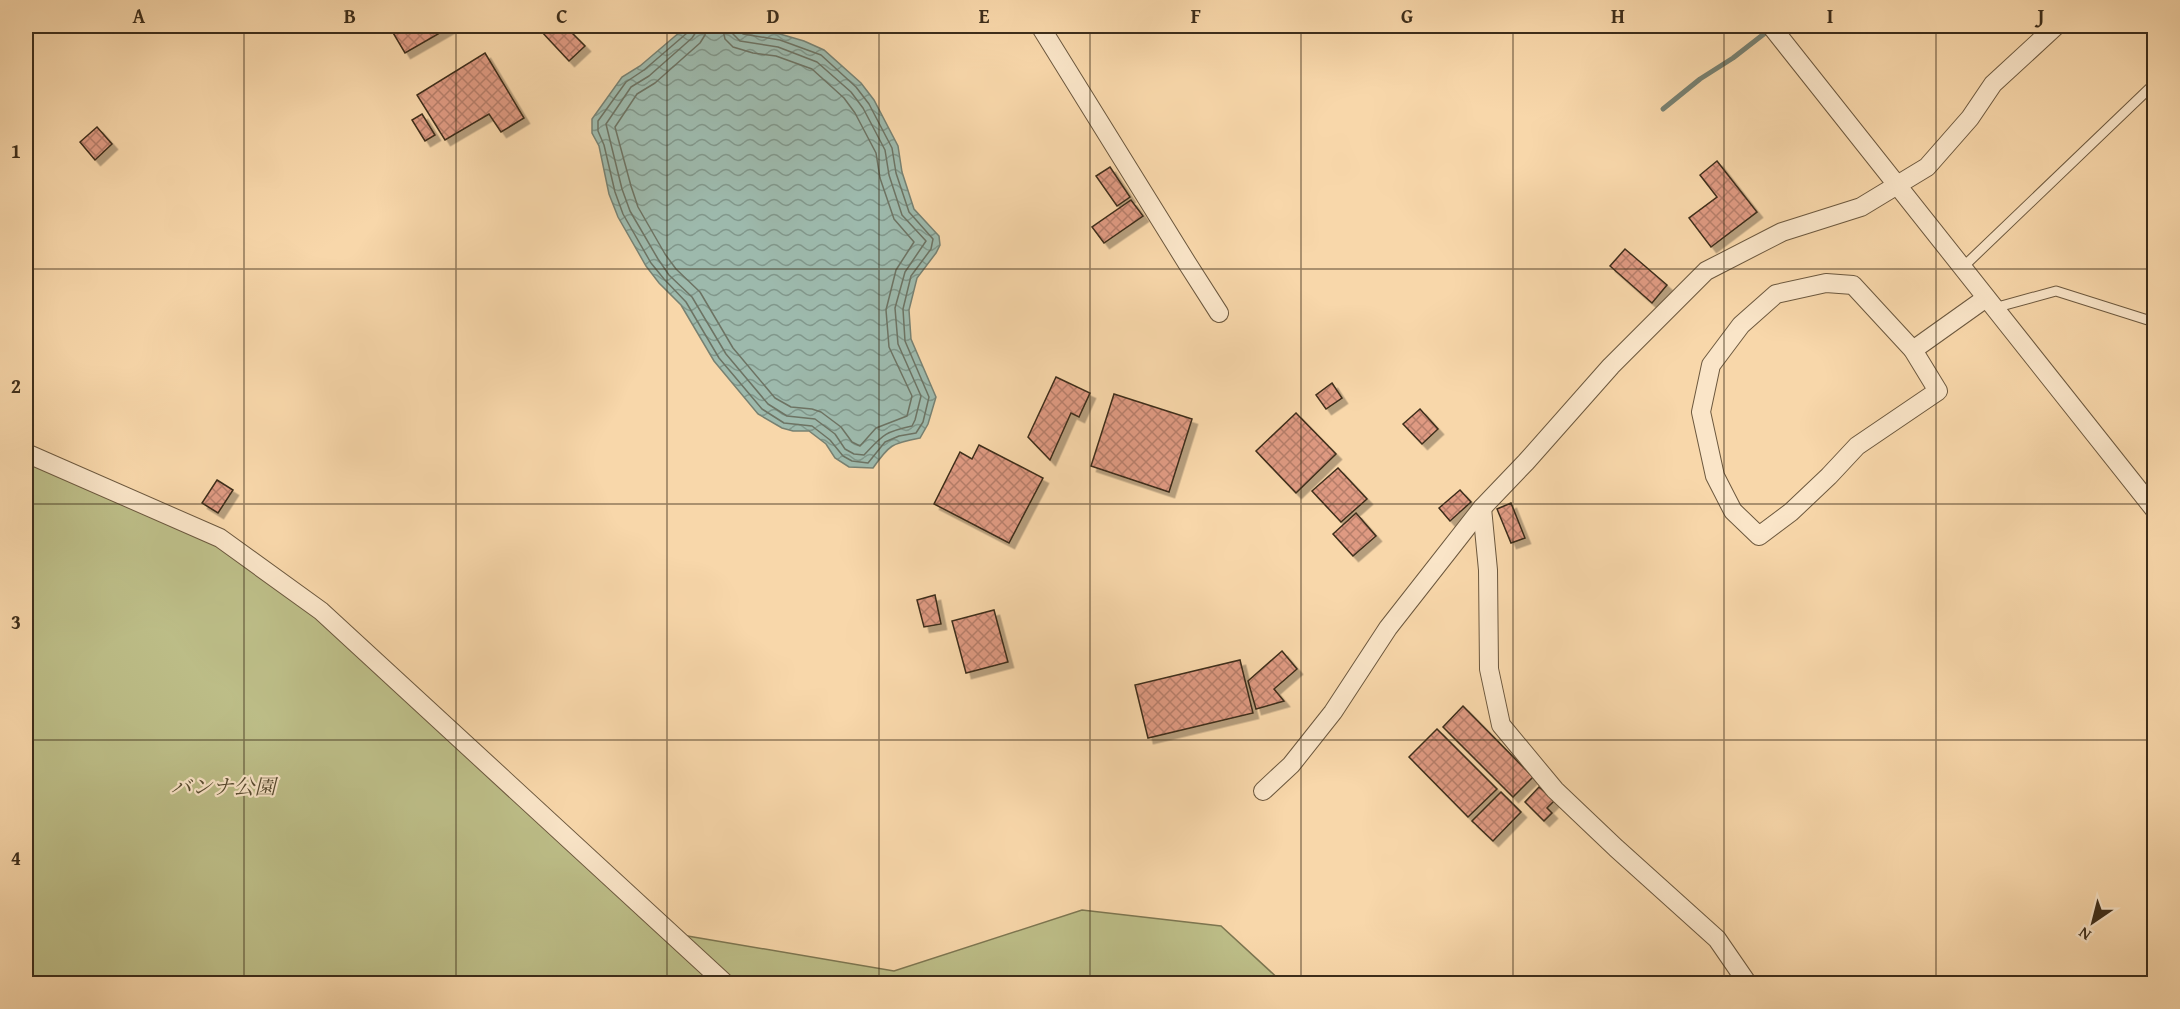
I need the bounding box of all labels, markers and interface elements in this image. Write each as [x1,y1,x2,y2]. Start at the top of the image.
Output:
text: A [133,1,146,30]
text: B [344,1,356,30]
text: C [556,1,568,30]
text: D [766,1,780,30]
text: E [979,1,990,30]
text: F [1191,1,1201,30]
text: G [1401,1,1413,30]
text: H [1611,1,1625,30]
text: I [1827,1,1833,30]
text: J [2035,1,2045,30]
text: 1 [11,136,21,165]
text: 2 [11,371,21,400]
text: 3 [11,607,21,636]
park label: バンナ公園 [171,771,278,802]
text: 4 [11,843,21,872]
north arrow [2063,892,2123,952]
text: N [2073,921,2096,947]

